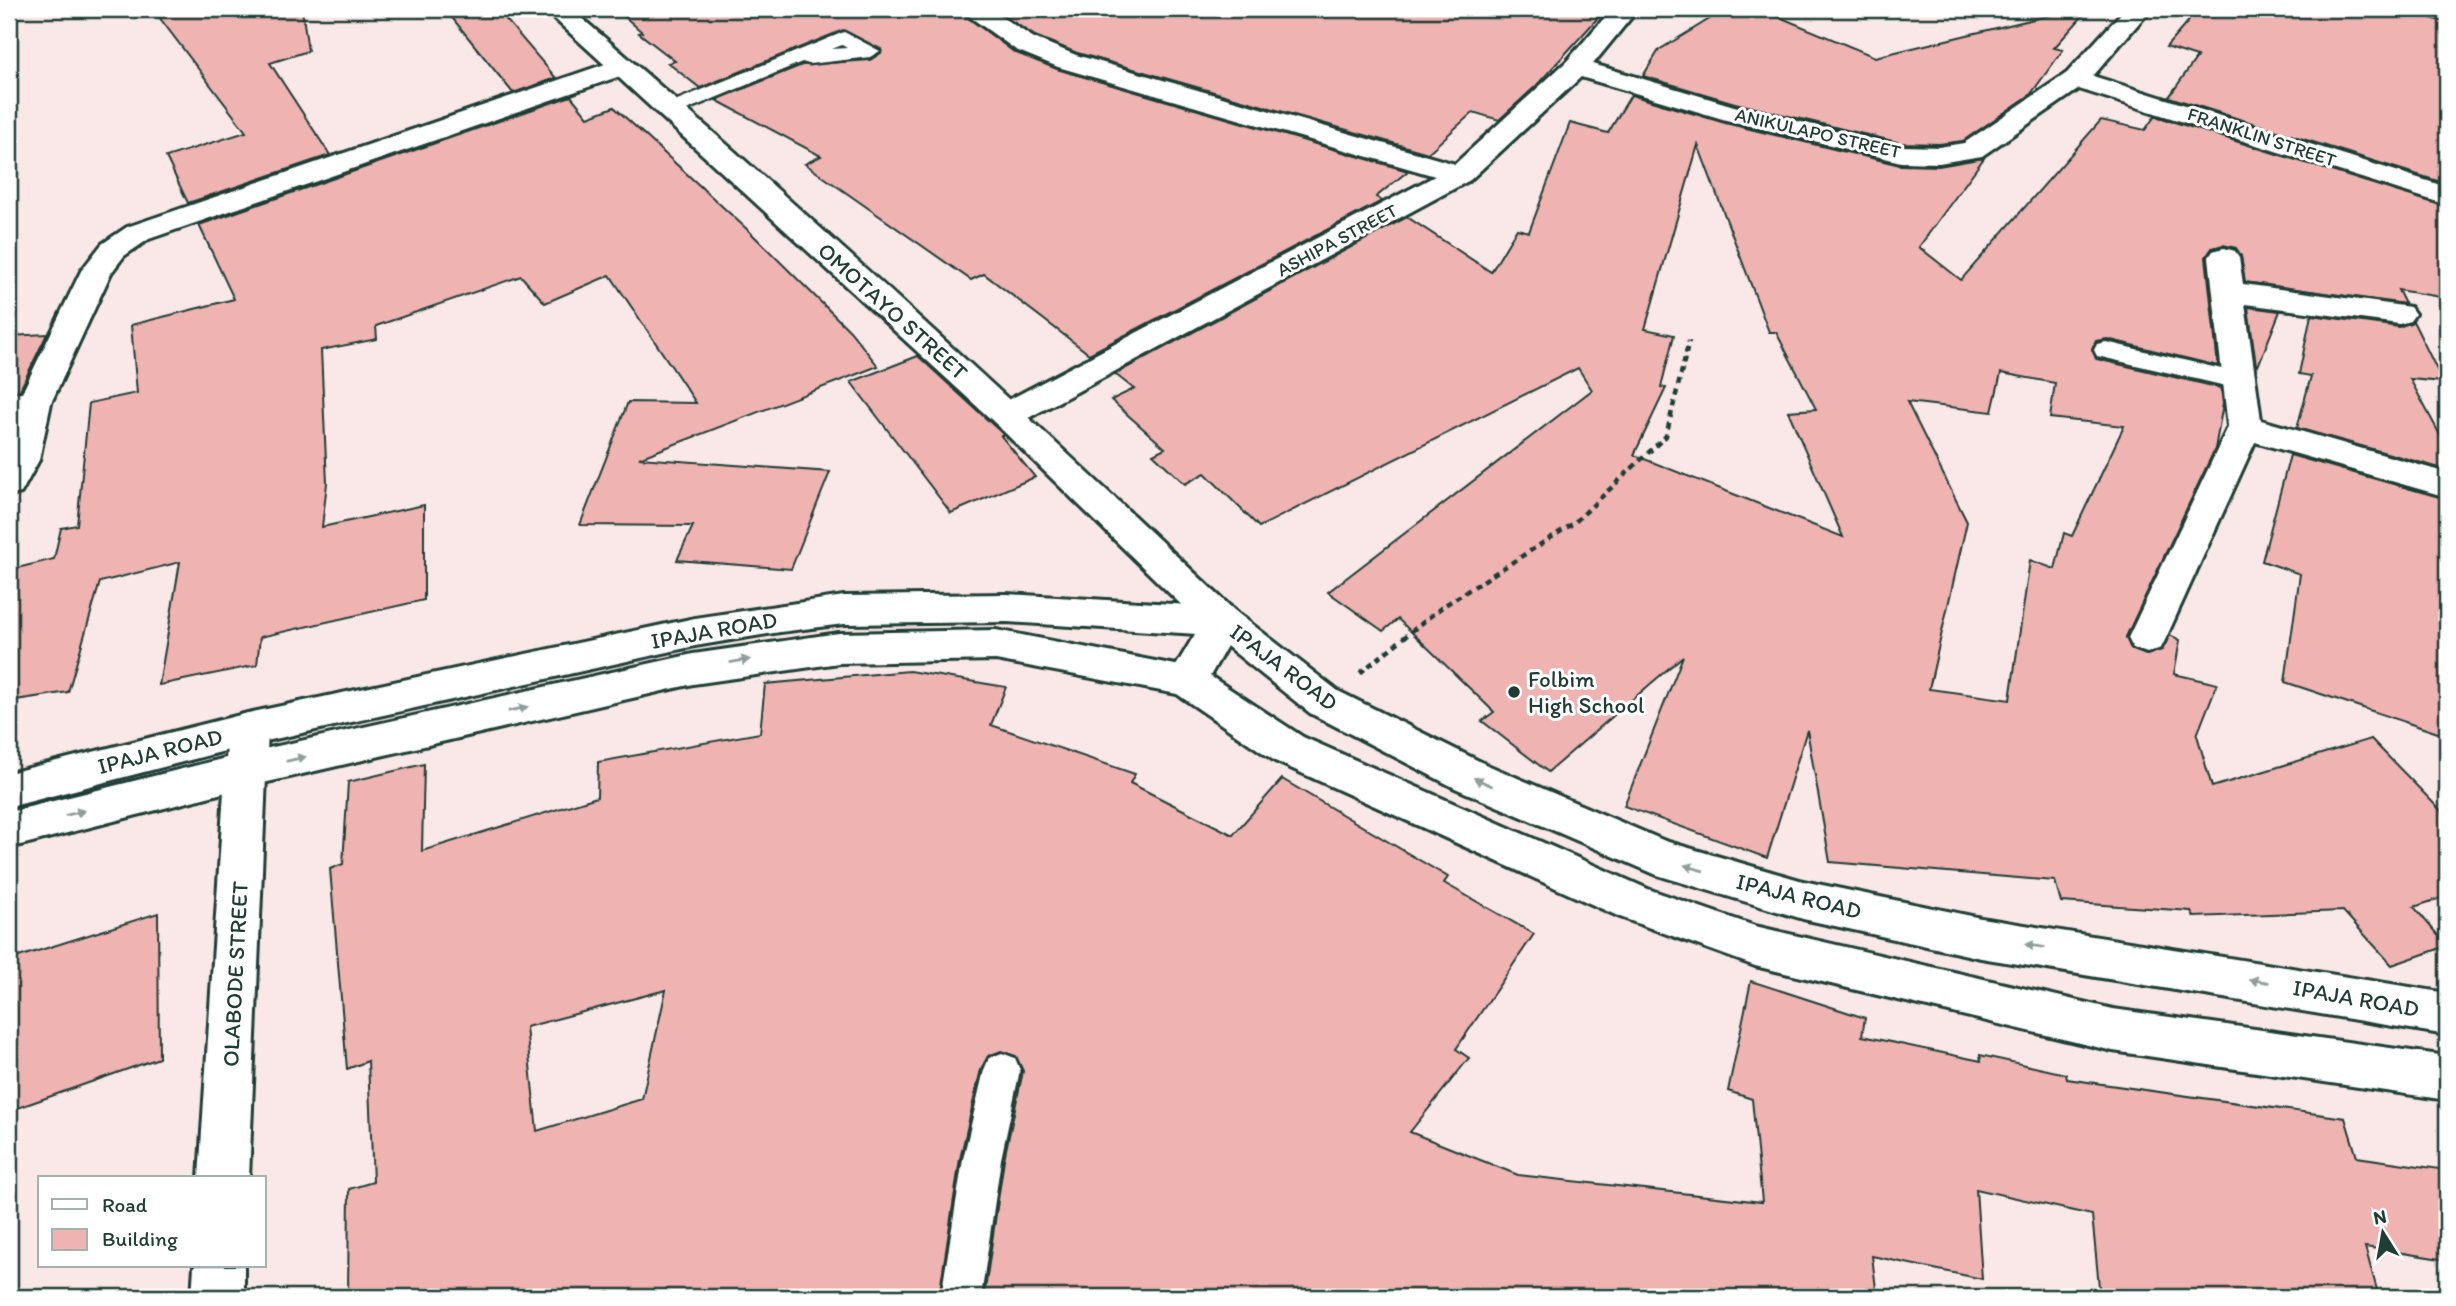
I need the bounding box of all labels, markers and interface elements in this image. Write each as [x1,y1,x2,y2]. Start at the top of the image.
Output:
street label: FRANKLIN STREET [2185,102,2340,172]
street label: ANIKULAPO STREET [1733,103,1903,163]
street label: ASHIPA STREET [1273,198,1402,281]
street label: OMOTAYO STREET [812,236,974,386]
street label: IPAJA ROAD [649,605,779,655]
street label: IPAJA ROAD [1225,617,1343,717]
one-way arrow [729,655,751,666]
place label: Folbim High School [1528,665,1645,719]
marker: Folbim High School [1506,684,1522,700]
one-way arrow [507,703,529,714]
street label: IPAJA ROAD [95,722,225,780]
one-way arrow [285,753,307,764]
one-way arrow [1473,776,1493,788]
one-way arrow [64,807,86,818]
one-way arrow [1683,862,1704,872]
street label: IPAJA ROAD [1734,867,1864,925]
street label: OLABODE STREET [216,880,254,1067]
one-way arrow [2024,940,2046,951]
street label: IPAJA ROAD [2291,973,2421,1023]
one-way arrow [2248,975,2270,986]
legend [38,1176,266,1268]
text: Road [102,1192,148,1217]
north arrow [2348,1198,2418,1268]
text: N [2371,1204,2388,1229]
text: Building [102,1226,178,1251]

